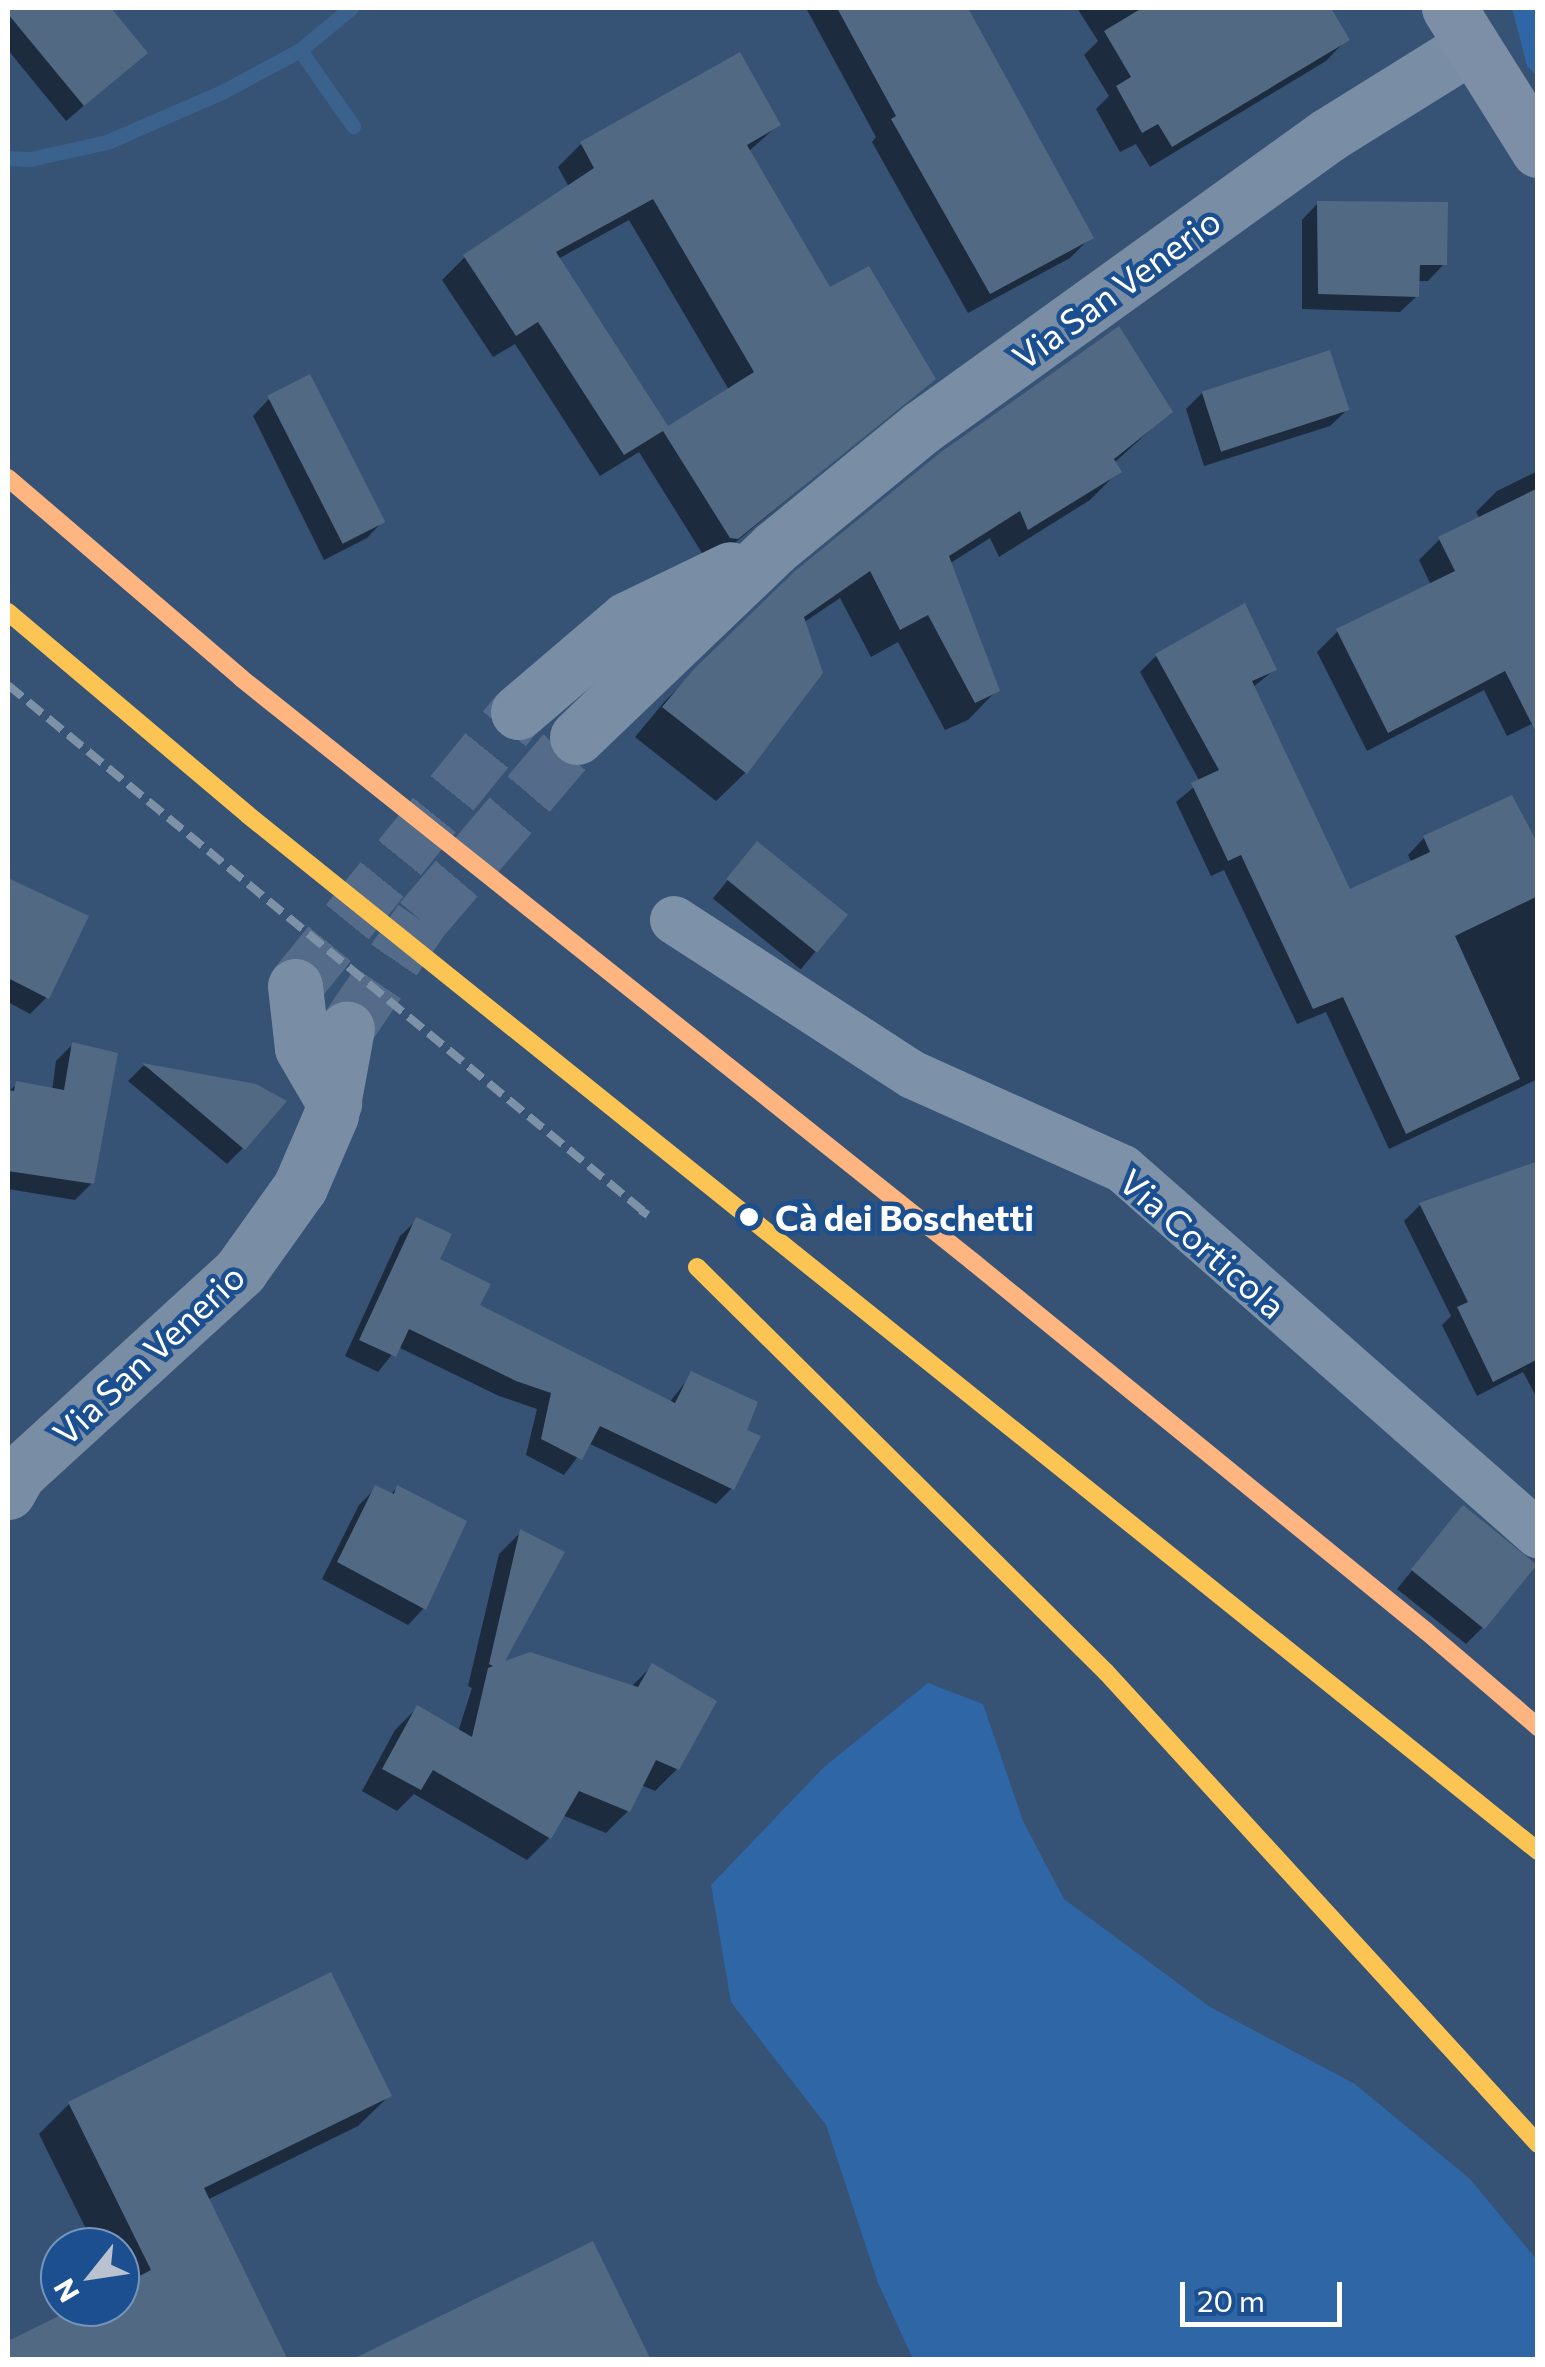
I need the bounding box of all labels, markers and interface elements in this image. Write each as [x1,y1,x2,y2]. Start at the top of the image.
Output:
street label: Via San Venerio [1004,199,1228,377]
street label: Via Corticola [1112,1160,1294,1326]
place label: Cà dei Boschetti [775,1196,1034,1238]
marker: Cà dei Boschetti [732,1200,766,1234]
street label: Via San Venerio [44,1255,252,1453]
north arrow [40,2227,140,2327]
scale bar [1185,2262,1348,2324]
text: N [46,2273,86,2309]
text: 20 m [1197,2281,1265,2318]

